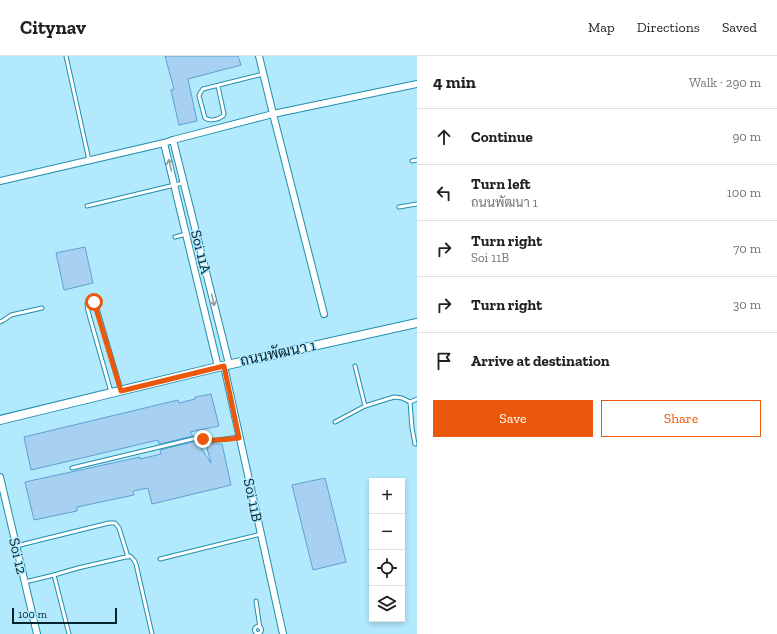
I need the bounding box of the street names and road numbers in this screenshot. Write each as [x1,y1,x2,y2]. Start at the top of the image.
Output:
street label: Soi 11A [187,228,215,276]
street label: ถนนพัฒนา 1 [238,336,318,370]
street label: Soi 11B [240,477,266,523]
street label: Soi 12 [5,536,31,576]

